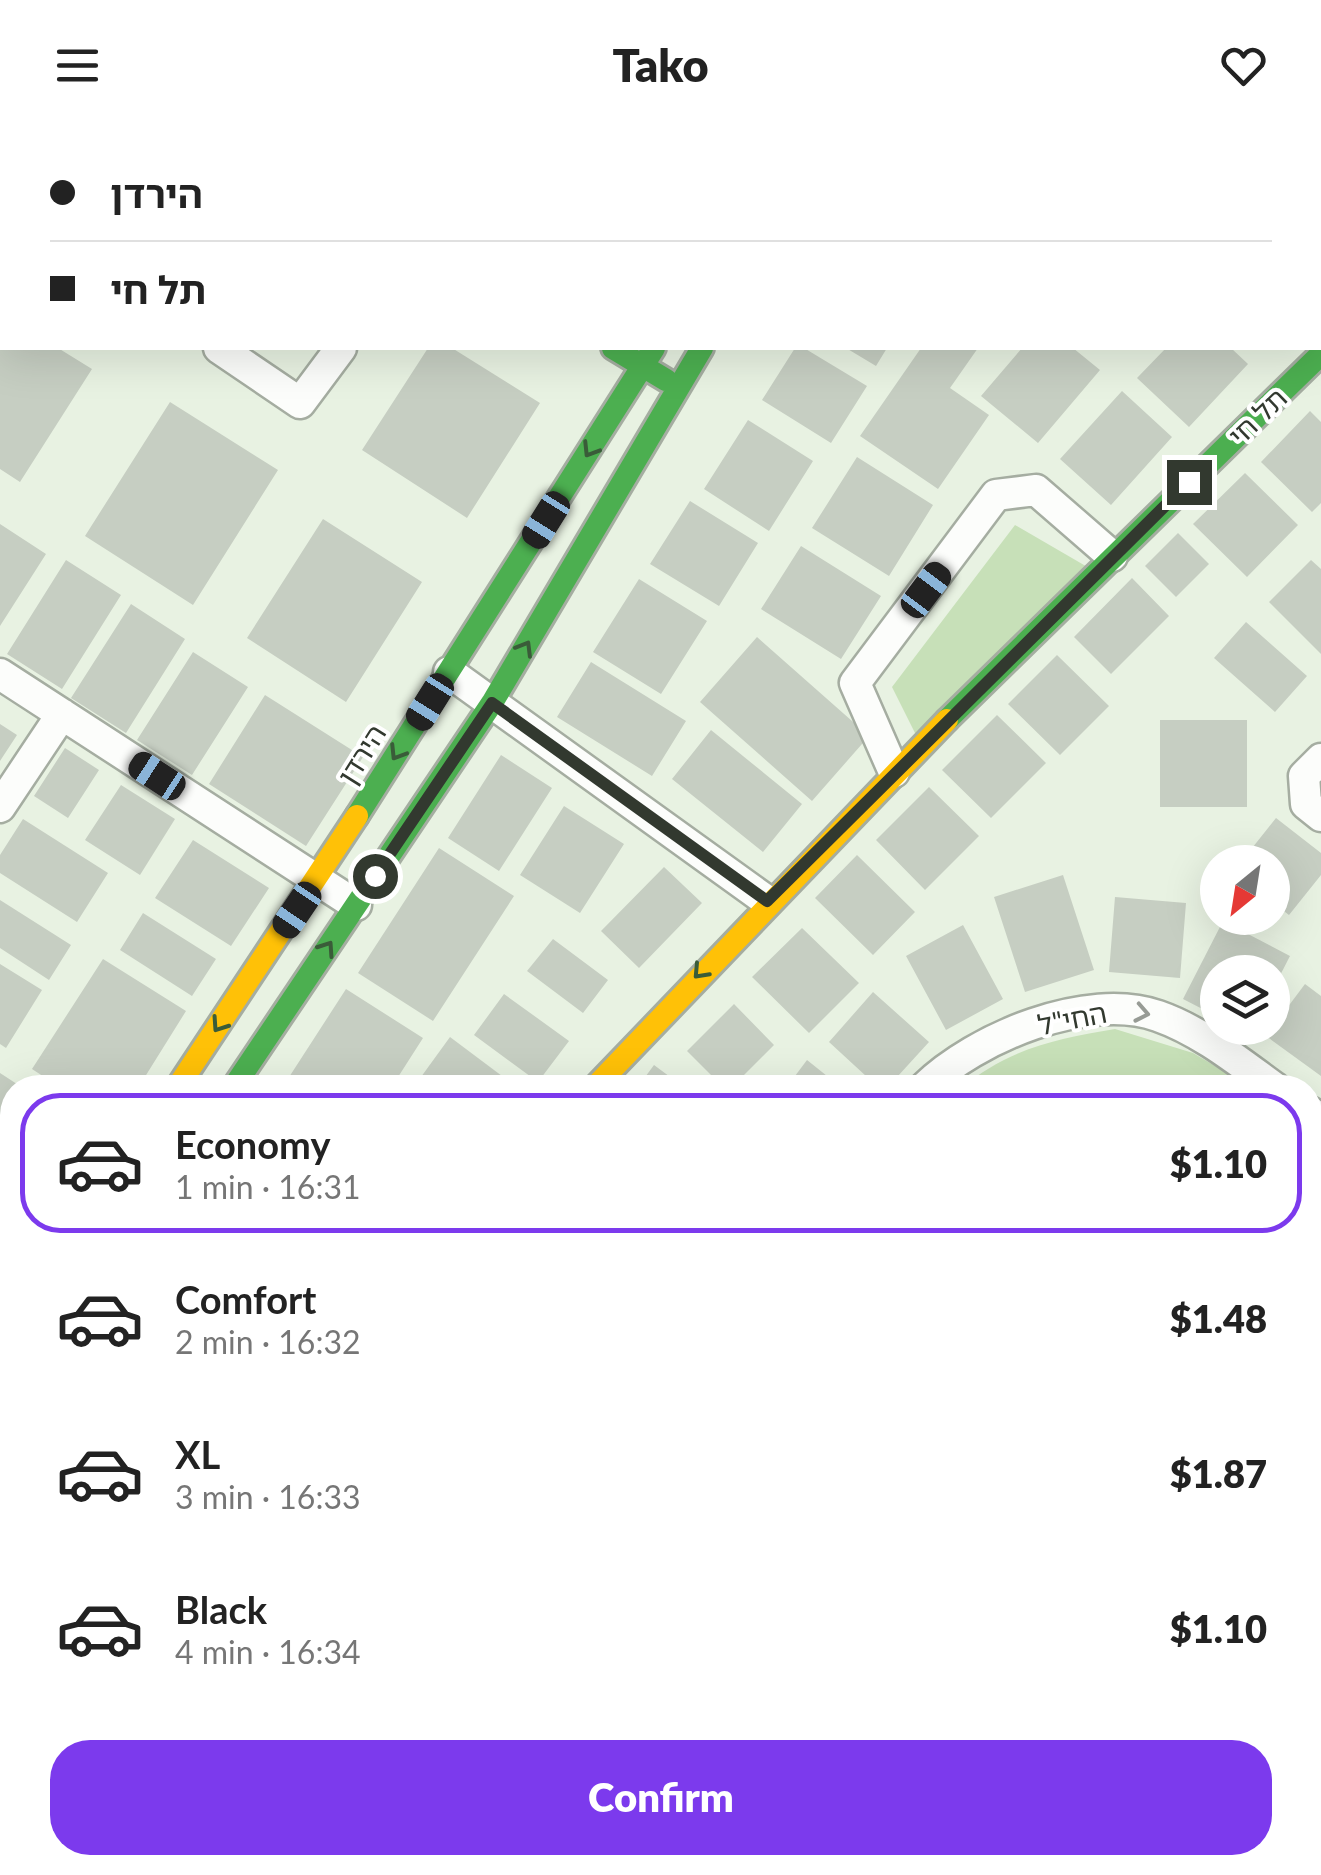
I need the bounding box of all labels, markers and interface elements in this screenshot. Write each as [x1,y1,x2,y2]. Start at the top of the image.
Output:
icon: menu [50,38,105,93]
text: Tako [612,38,709,92]
icon: heart [1216,38,1271,93]
text: הירדן [110,170,203,216]
text: תל חי [110,266,206,312]
street label: תל חי [1221,380,1293,452]
one-way arrow [584,439,603,457]
route end [1167,460,1212,505]
car [517,487,575,553]
car [896,557,956,623]
one-way arrow [513,641,532,659]
car [401,669,459,735]
street label: הירדן [330,718,392,790]
one-way arrow [390,743,409,761]
car [124,747,190,805]
north arrow [1200,845,1290,935]
map controls [1200,845,1290,1045]
route start [353,854,398,899]
car [268,877,326,943]
one-way arrow [314,941,333,959]
button: layers [1200,955,1290,1045]
one-way arrow [694,960,712,979]
street label: החי"ל [1035,995,1109,1041]
one-way arrow [1133,1002,1150,1023]
one-way arrow [213,1014,231,1033]
icon: car [55,1118,145,1208]
text: Economy [175,1121,330,1167]
text: $1.10 [1170,1140,1267,1186]
text: 1 min · 16:31 [175,1167,361,1206]
icon: car [55,1273,145,1363]
text: Comfort [175,1276,316,1322]
text: $1.48 [1170,1295,1267,1341]
text: 2 min · 16:32 [175,1322,361,1361]
icon: car [55,1428,145,1518]
text: XL [175,1431,220,1477]
text: $1.87 [1170,1450,1267,1496]
text: 3 min · 16:33 [175,1477,361,1516]
icon: car [55,1583,145,1673]
text: Black [175,1586,267,1632]
text: $1.10 [1170,1605,1267,1651]
text: 4 min · 16:34 [175,1632,361,1671]
button: Confirm [50,1740,1272,1855]

